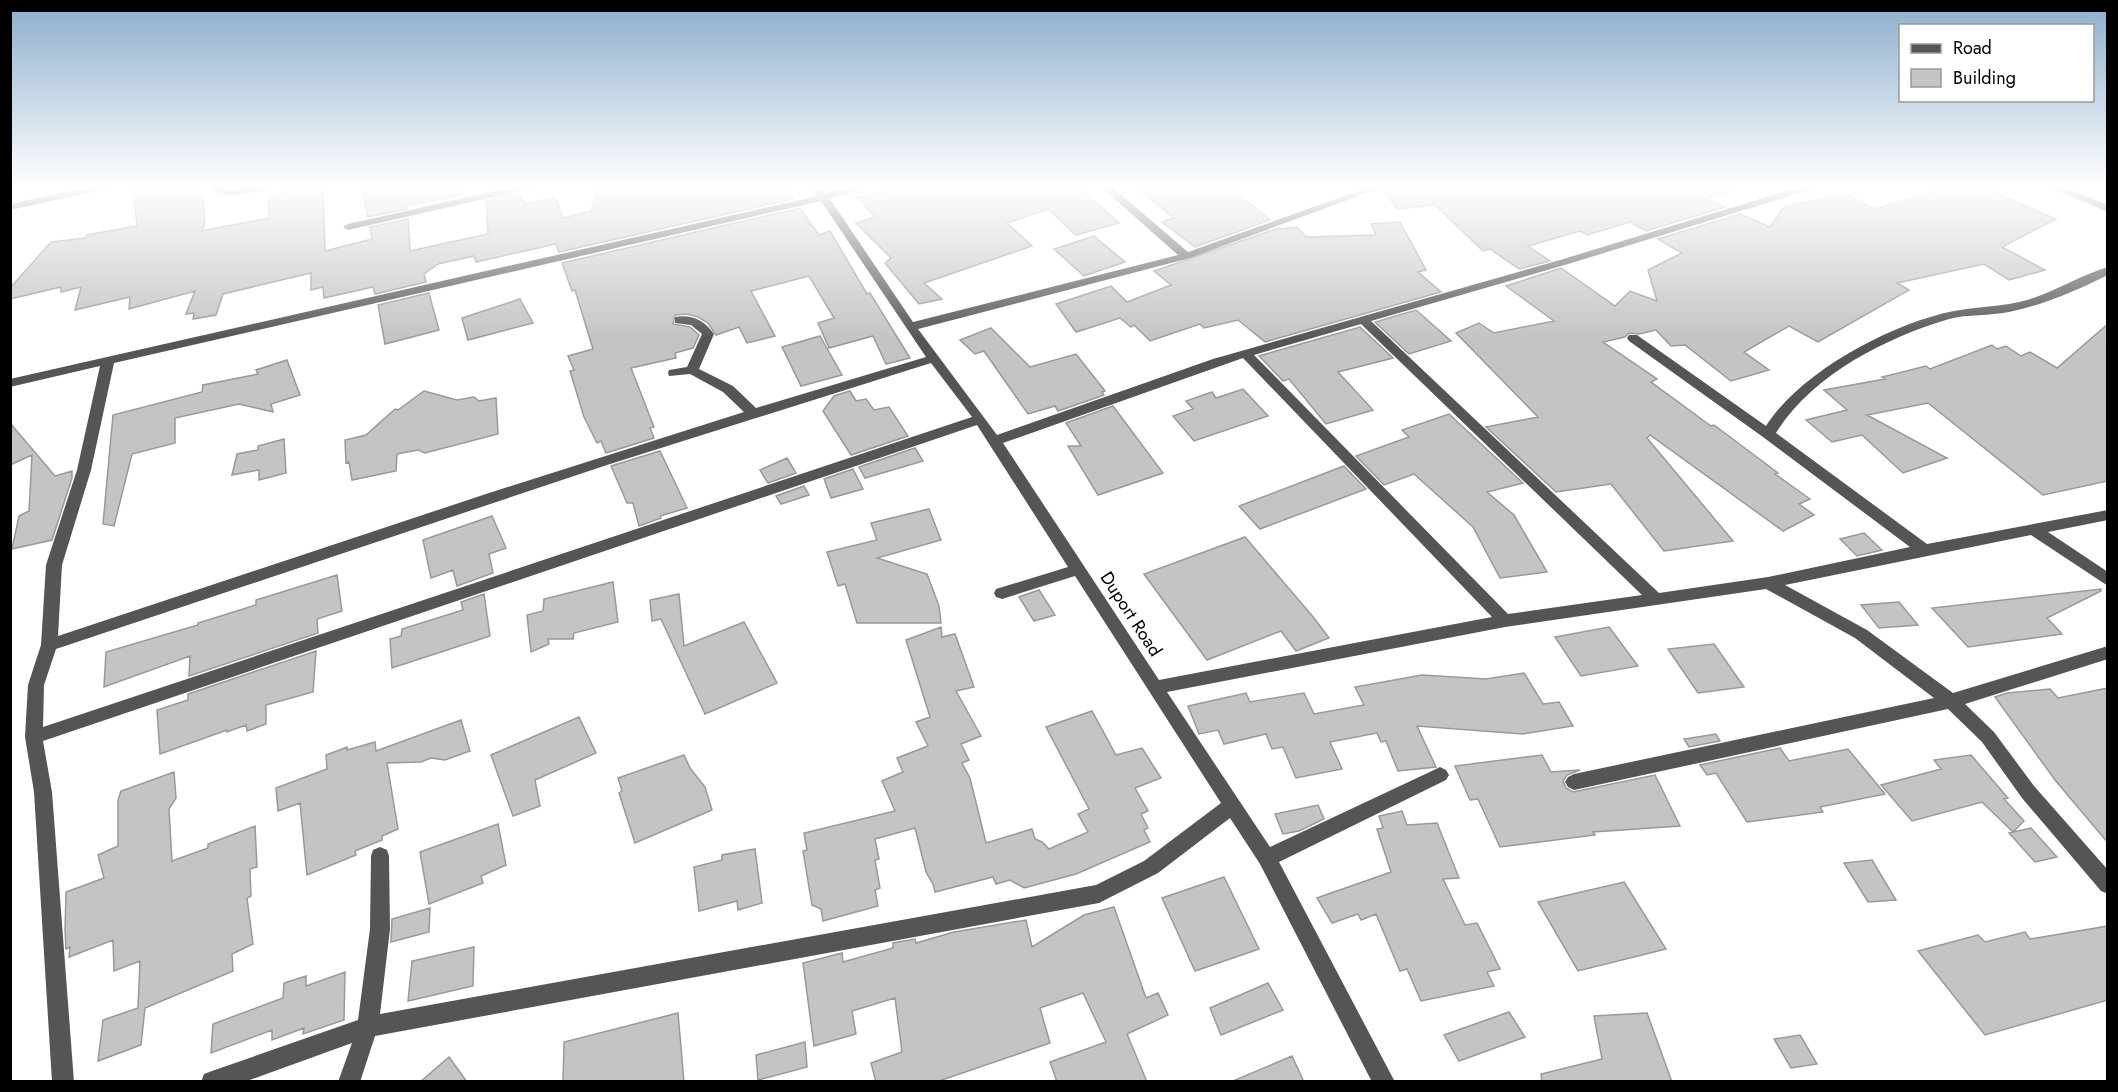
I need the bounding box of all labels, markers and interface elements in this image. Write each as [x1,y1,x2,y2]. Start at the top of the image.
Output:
legend [1899,24,2094,102]
text: Road [1953,35,1992,61]
text: Building [1953,65,2016,91]
street label: Duport Road [1094,566,1168,662]

